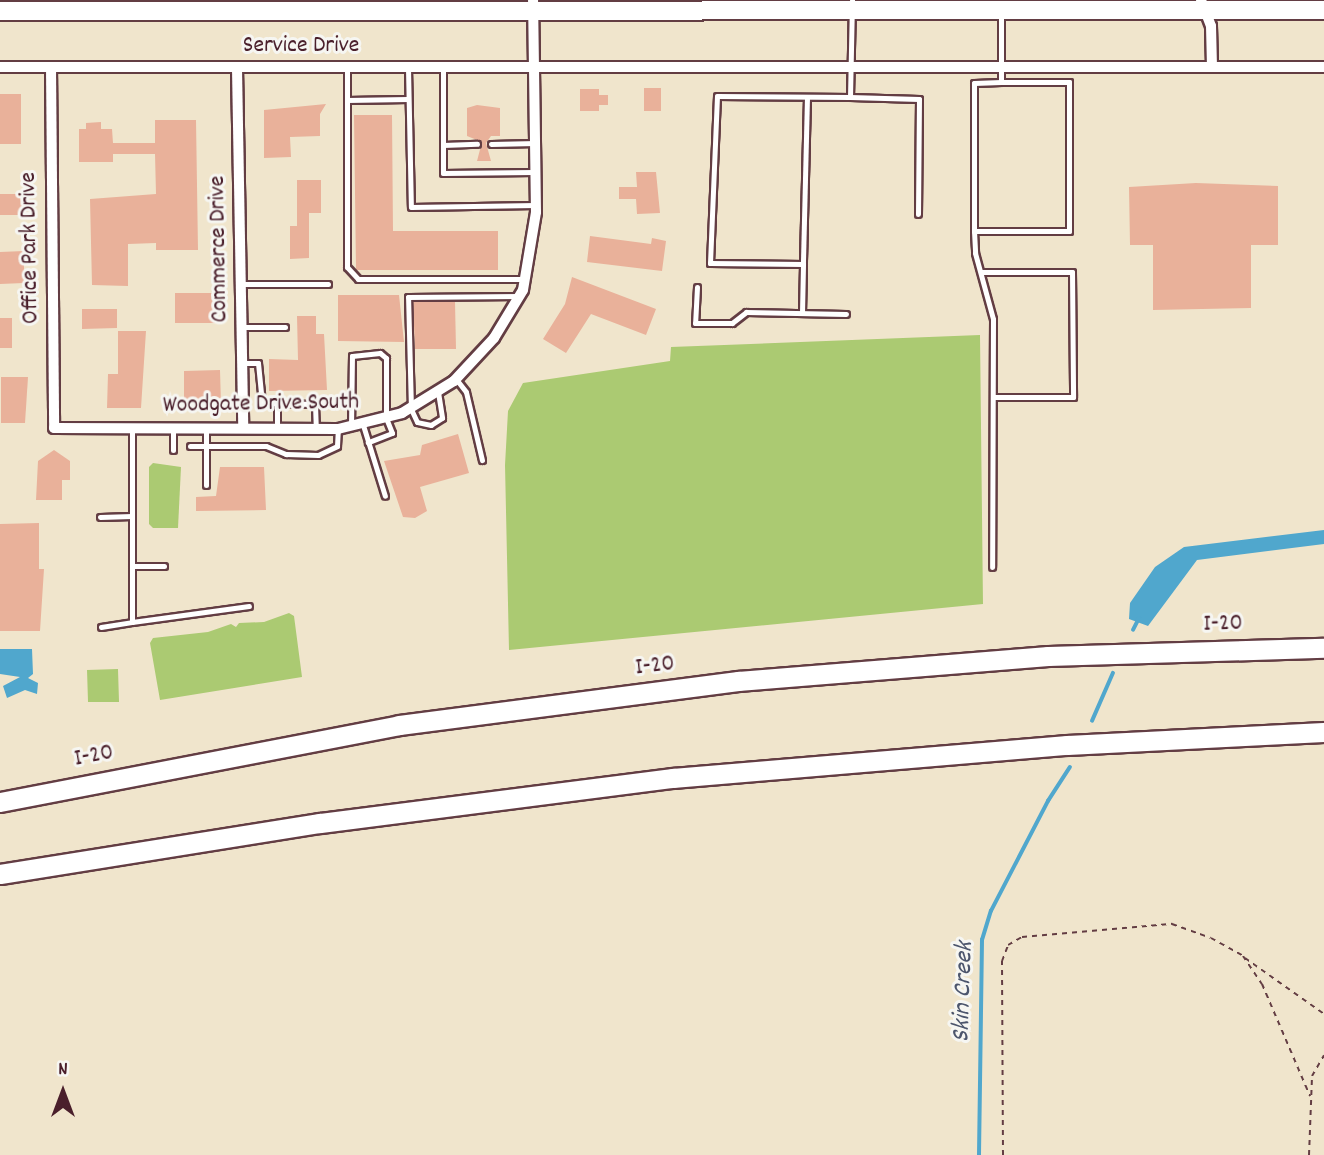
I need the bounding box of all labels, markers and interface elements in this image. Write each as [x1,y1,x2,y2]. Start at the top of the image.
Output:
street label: Service Drive [243,33,359,61]
street label: Office Park Drive [15,172,47,324]
street label: Commerce Drive [204,175,236,323]
street label: Woodgate Drive South [163,389,359,421]
street label: I-20 [1203,610,1243,640]
street label: I-20 [634,650,676,684]
street label: I-20 [72,739,116,775]
water label: Skin Creek [947,941,981,1043]
north arrow [28,1057,98,1127]
text: N [58,1057,68,1084]

